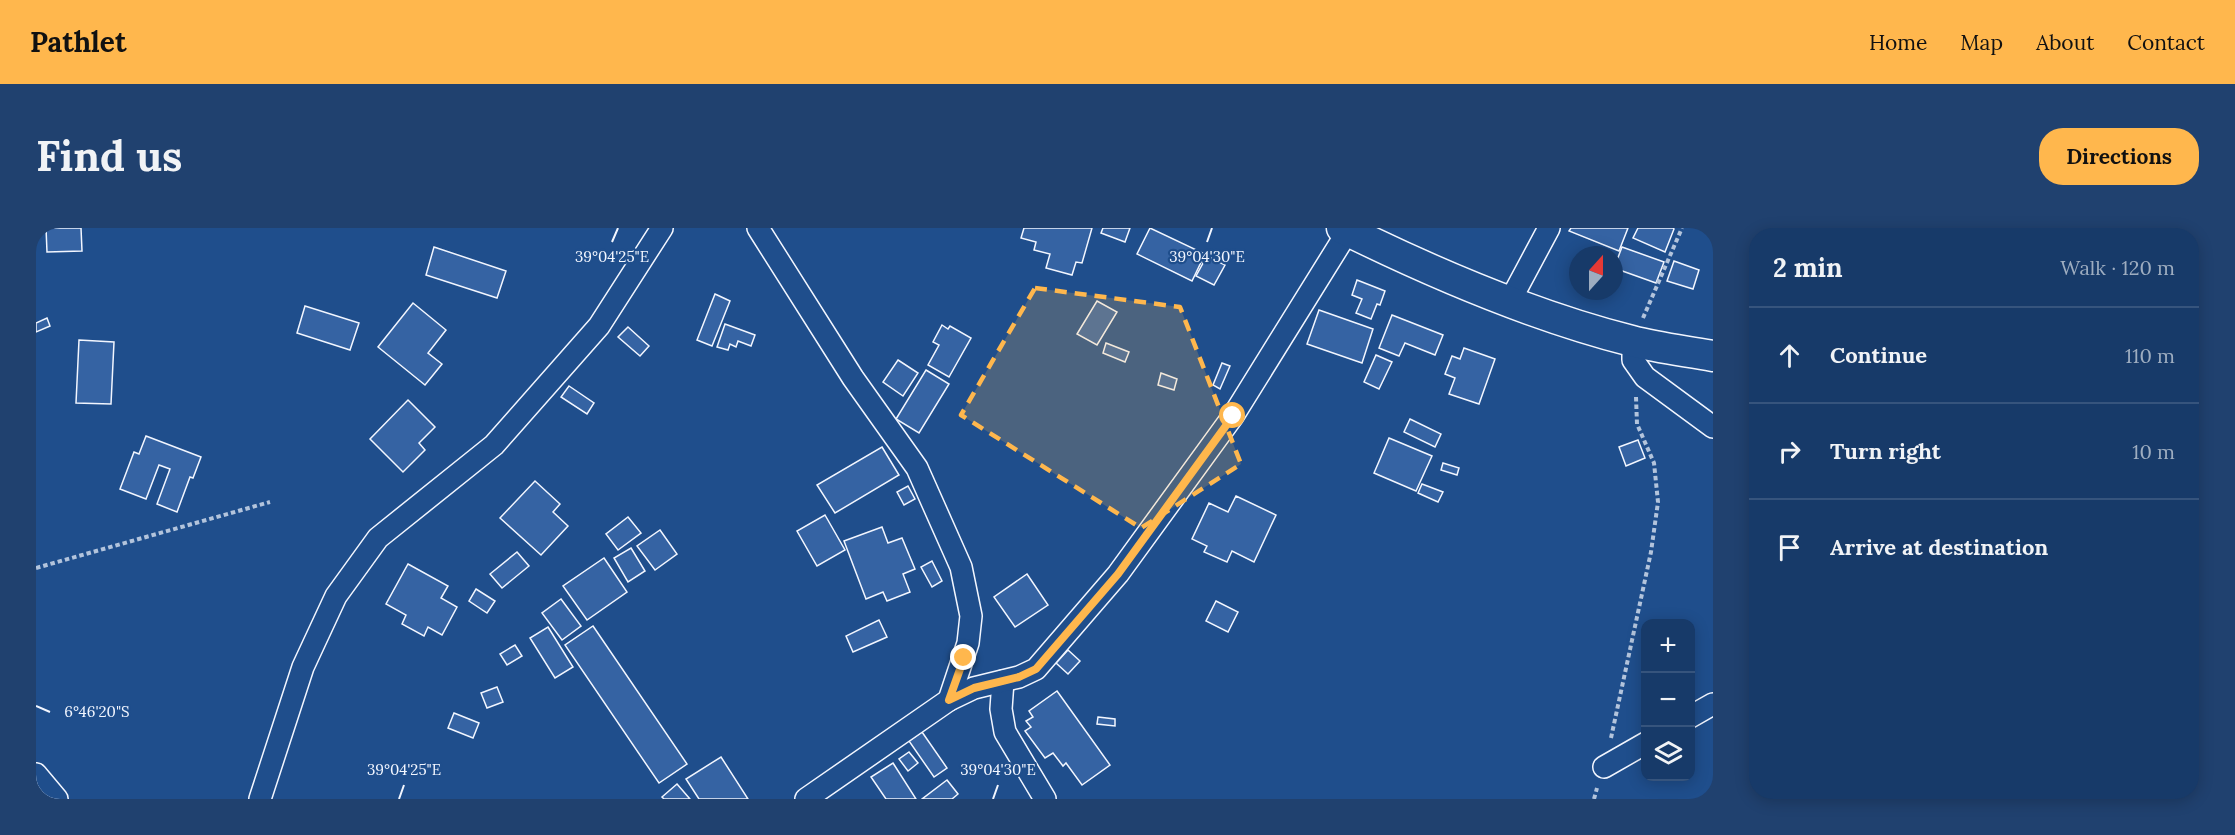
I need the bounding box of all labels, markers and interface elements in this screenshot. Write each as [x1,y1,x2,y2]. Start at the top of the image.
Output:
text: Pathlet [30,24,127,60]
text: Home [1869,29,1927,56]
text: Map [1960,29,2003,56]
text: About [2036,29,2094,56]
text: Contact [2127,29,2205,56]
button: Directions [2039,128,2199,185]
text: Find us [36,129,182,183]
north arrow [1569,246,1623,300]
text: 39°04'25"E [575,247,649,266]
text: 39°04'30"E [1169,247,1245,266]
text: 2 min [1773,251,1843,284]
text: Walk · 120 m [2060,255,2175,280]
icon: ahead [1773,339,1806,372]
text: Continue [1830,341,1927,369]
text: 110 m [2125,343,2175,368]
route start [1219,402,1245,428]
icon: right [1773,435,1806,468]
text: Turn right [1830,437,1941,465]
text: 10 m [2132,439,2175,464]
icon: arrive [1773,531,1806,564]
text: Arrive at destination [1830,533,2048,561]
map controls [1641,619,1695,781]
button: + [1641,619,1695,673]
route end [950,644,976,670]
button: − [1641,673,1695,727]
text: 6°46'20"S [64,702,130,721]
button: layers [1641,727,1695,781]
text: 39°04'25"E [367,760,441,779]
text: 39°04'30"E [960,760,1036,779]

